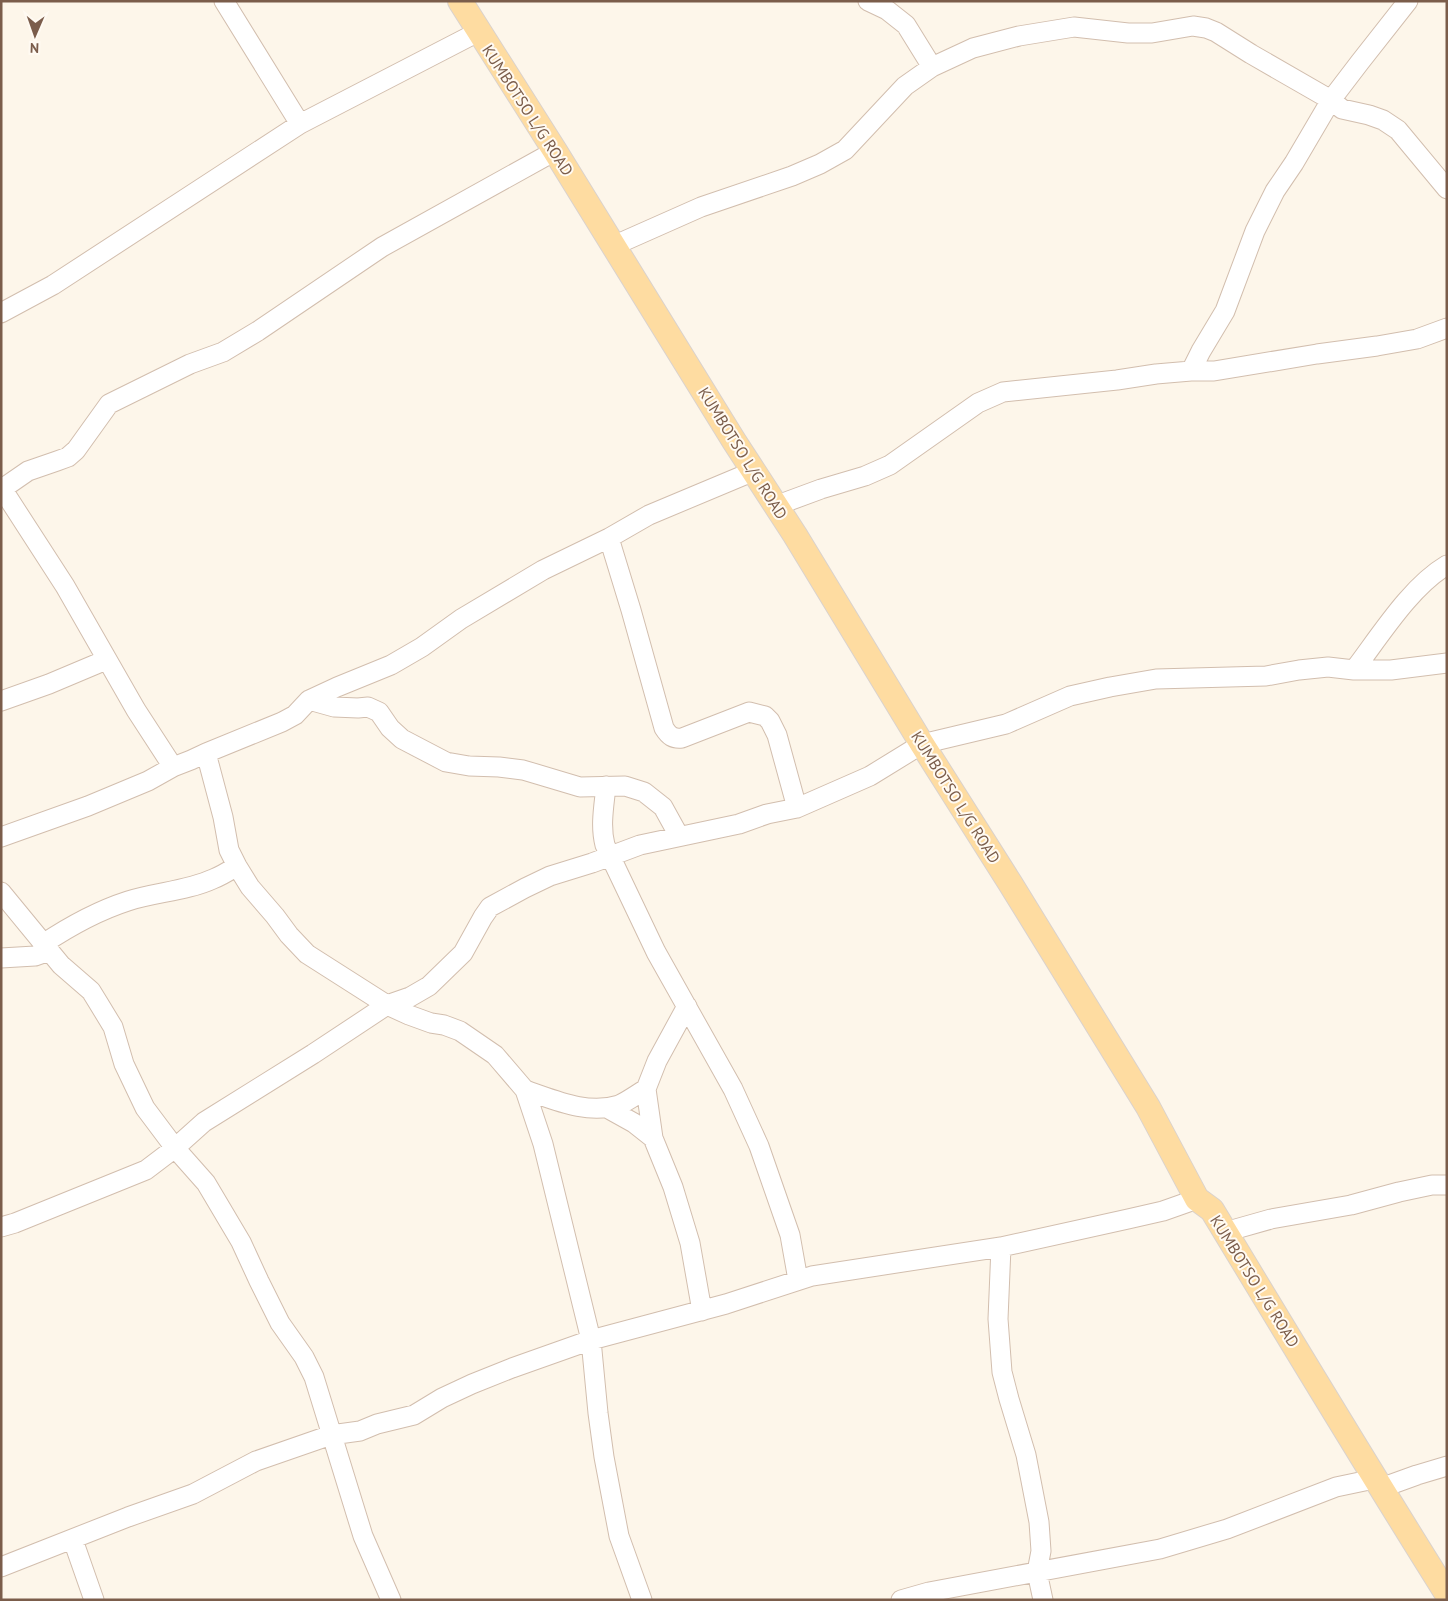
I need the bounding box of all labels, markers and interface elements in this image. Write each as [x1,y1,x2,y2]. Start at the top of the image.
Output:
north arrow [10,10,60,60]
text: N [30,39,39,57]
street label: KUMBOTSO L/G ROAD [478,41,578,179]
street label: KUMBOTSO L/G ROAD [694,383,792,523]
street label: KUMBOTSO L/G ROAD [907,727,1005,867]
street label: KUMBOTSO L/G ROAD [1206,1211,1304,1351]

